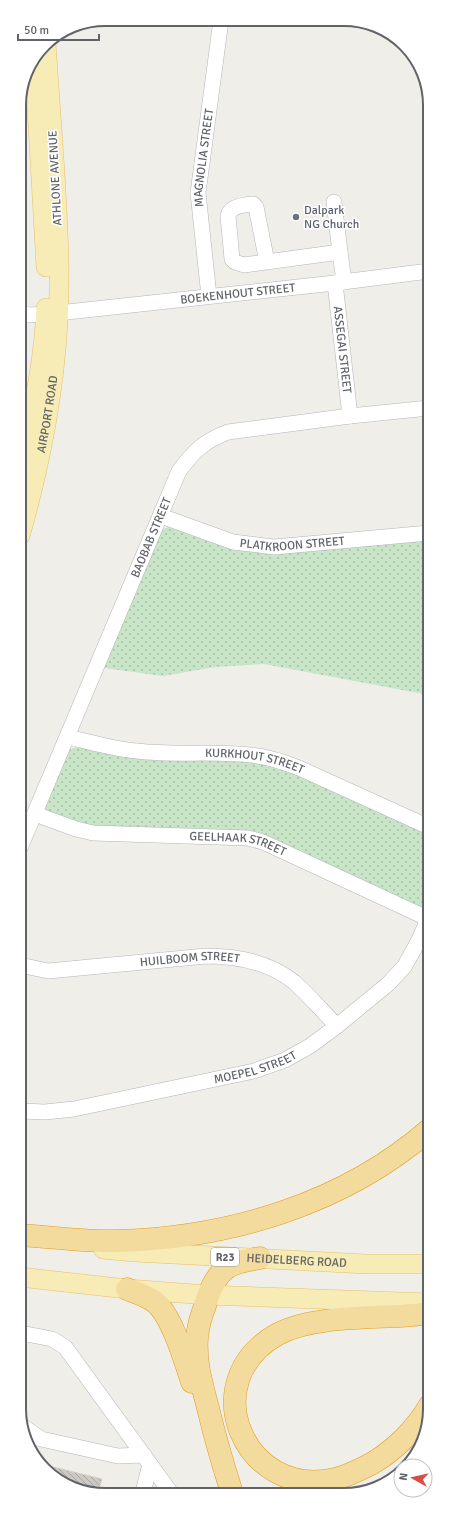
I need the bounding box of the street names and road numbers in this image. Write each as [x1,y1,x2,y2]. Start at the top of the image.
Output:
street label: MAGNOLIA STREET [191,108,217,208]
street label: ATHLONE AVENUE [46,130,65,226]
street label: BOEKENHOUT STREET [179,280,296,308]
street label: ASSEGAI STREET [330,305,354,394]
street label: AIRPORT ROAD [34,374,61,454]
street label: BAOBAB STREET [128,495,175,580]
street label: PLATKROON STREET [239,534,345,555]
street label: KURKHOUT STREET [205,746,307,777]
street label: GEELHAAK STREET [189,829,289,860]
street label: HUILBOOM STREET [139,949,241,970]
street label: MOEPEL STREET [212,1048,299,1087]
road number: R23 [211,1248,239,1266]
street label: HEIDELBERG ROAD [246,1251,347,1271]

